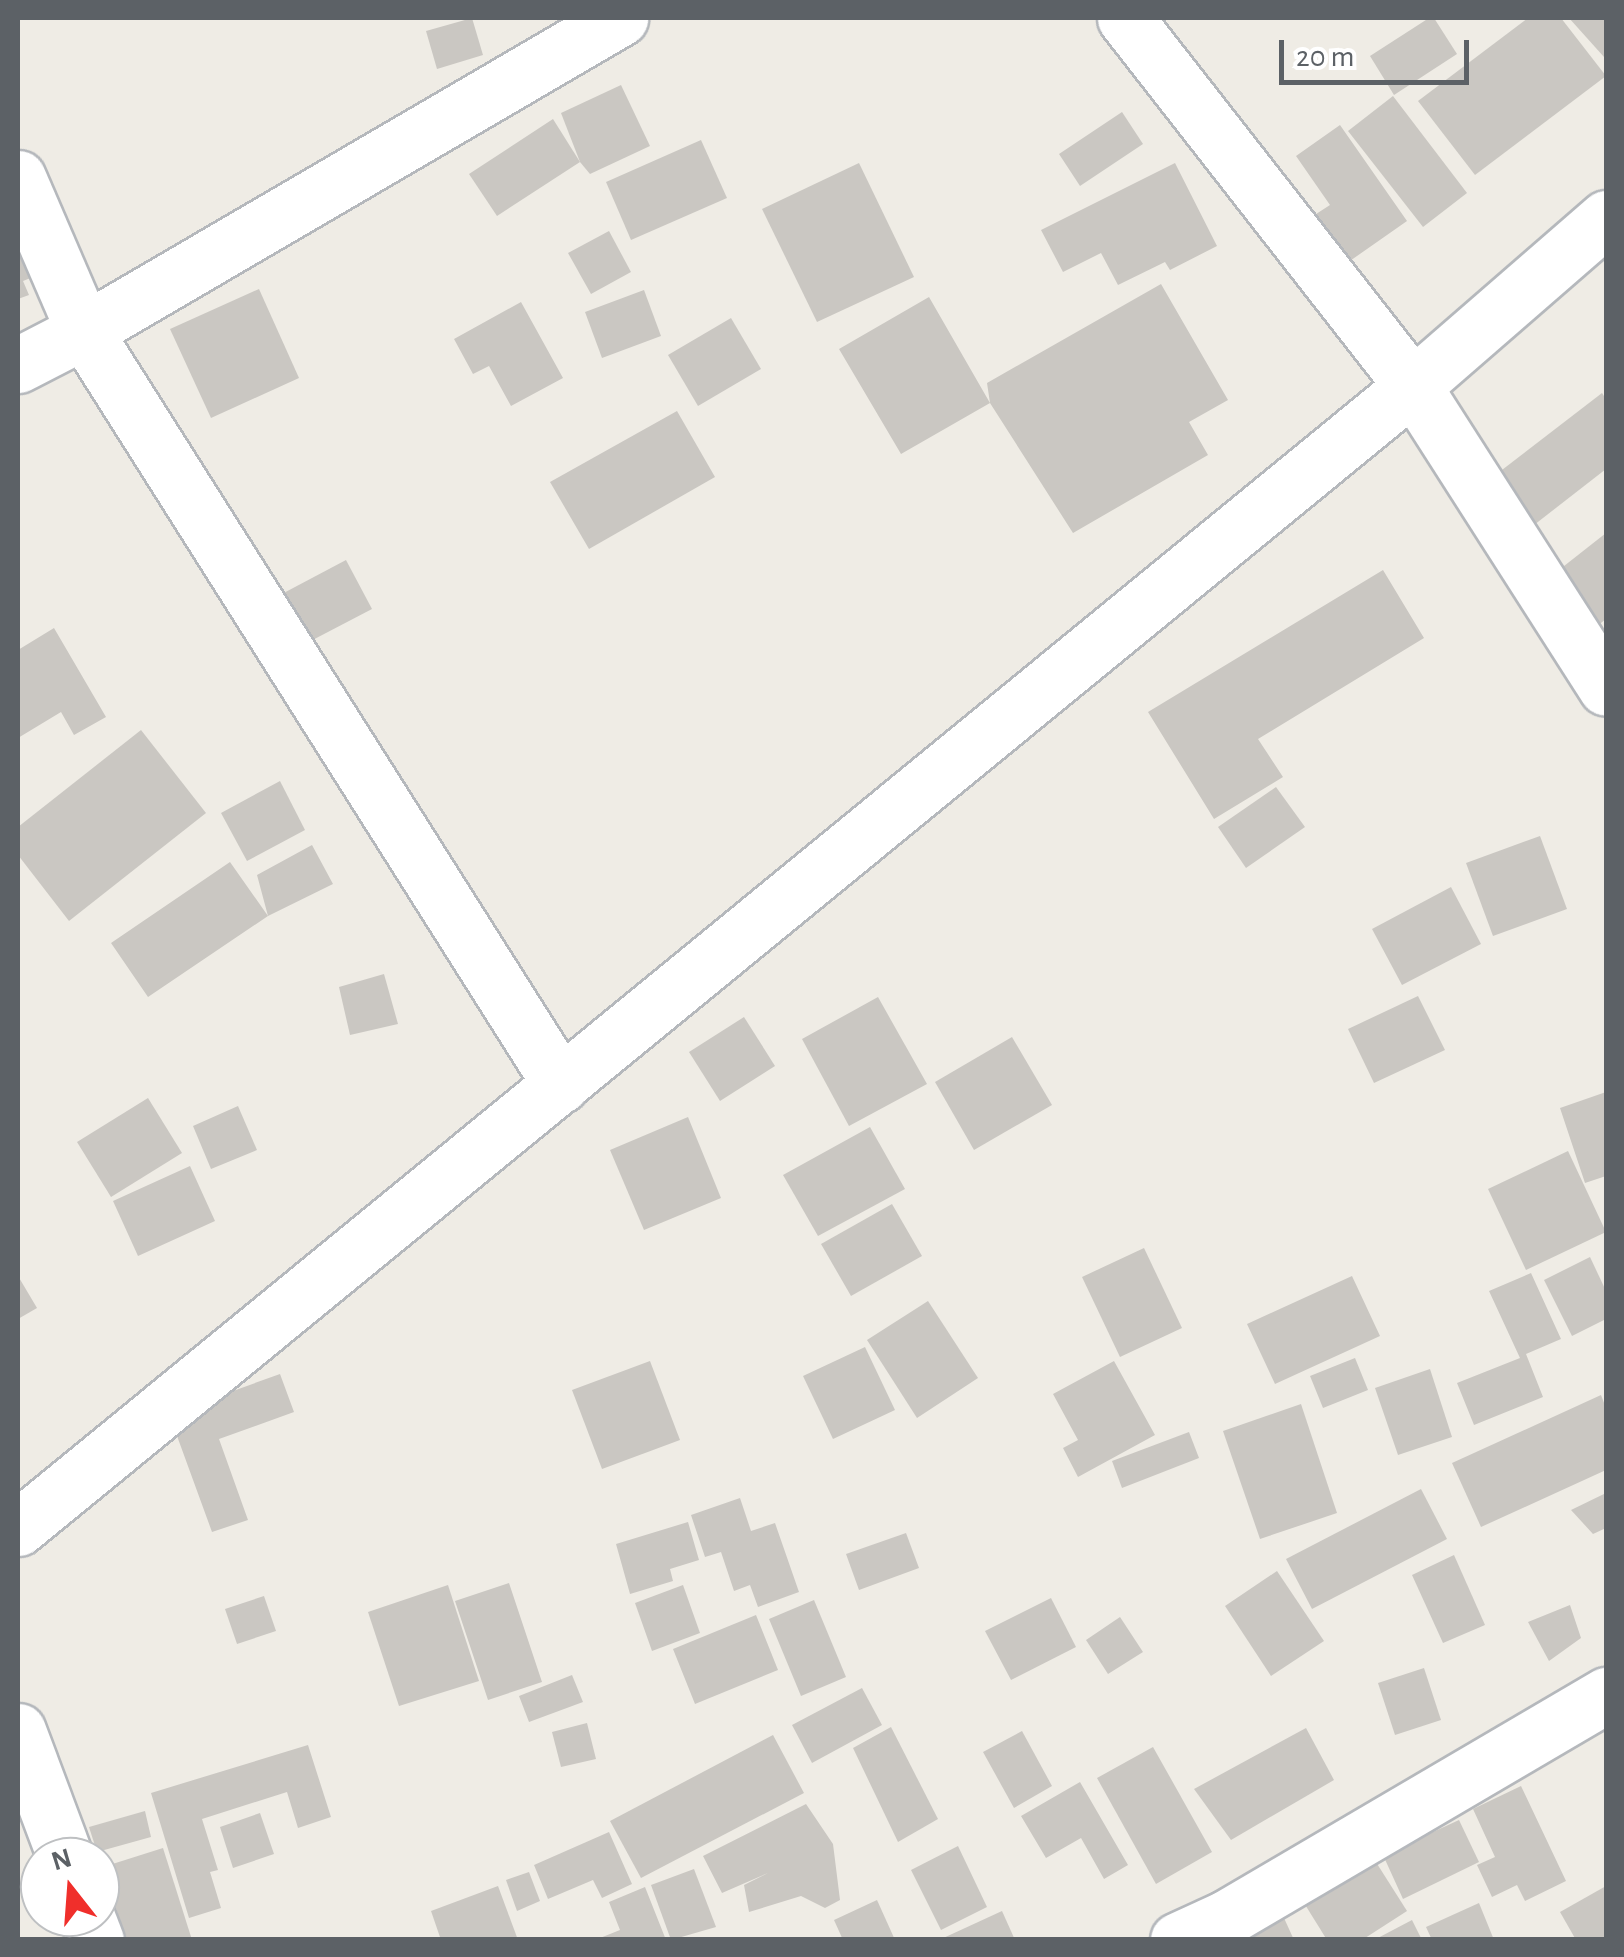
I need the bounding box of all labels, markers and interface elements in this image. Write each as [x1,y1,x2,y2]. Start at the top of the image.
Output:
scale bar [1284,20,1474,82]
text: 20 m [1296,42,1354,72]
north arrow [20,1837,120,1937]
text: N [48,1844,75,1876]

